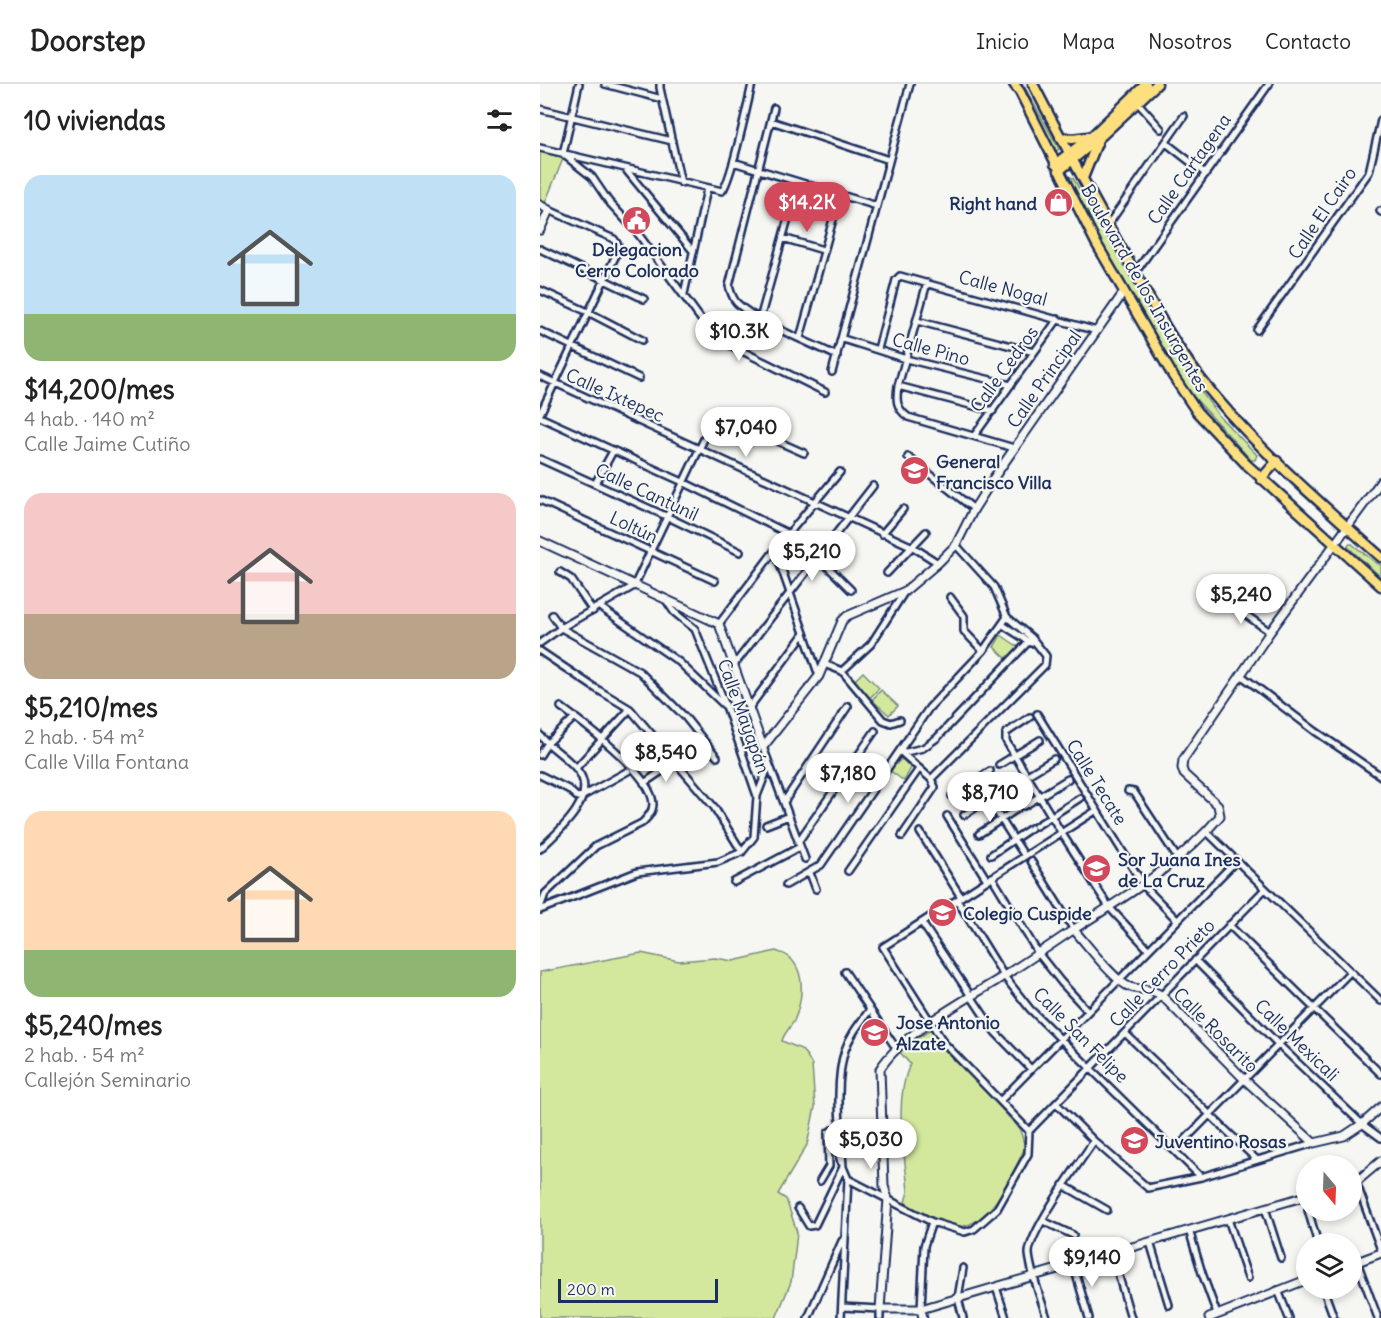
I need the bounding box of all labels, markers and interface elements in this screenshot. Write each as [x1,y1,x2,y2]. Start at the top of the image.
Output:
text: Doorstep [30,23,146,59]
text: Inicio [976,28,1029,55]
text: Mapa [1062,28,1115,55]
text: Nosotros [1148,28,1232,55]
text: Contacto [1265,28,1351,55]
text: 10 viviendas [24,104,166,137]
icon: filters [483,104,516,137]
street label: Calle Cartagena [1142,109,1236,229]
street label: Calle El Cairo [1283,163,1361,263]
street label: Boulevard de los Insurgentes [1076,180,1214,396]
pin: $14.2K [758,182,856,233]
shop icon: Right hand [1042,187,1074,219]
text: $14.2K [778,189,836,214]
place label: Right hand [949,192,1037,215]
public building icon: Delegacion Cerro Colorado [621,204,653,236]
icon: home [216,214,324,322]
place label: Delegacion Cerro Colorado [575,238,699,282]
street label: Calle Nogal [956,265,1050,311]
pin: $10.3K [690,311,788,362]
text: $10.3K [709,318,769,343]
street label: Calle Cedros [965,321,1043,417]
street label: Calle Principal [1002,326,1086,432]
street label: Calle Pino [890,328,972,370]
street label: Calle Ixtepec [562,363,668,427]
text: $14,200/mes [24,373,175,406]
text: 4 hab. · 140 m² [24,406,155,431]
pin: $7,040 [697,407,795,458]
text: $7,040 [715,414,777,439]
text: Calle Jaime Cutiño [24,431,191,456]
place label: General Francisco Villa [936,450,1052,494]
school or university icon: General Francisco Villa [899,455,931,487]
street label: Calle Cantunil [592,458,702,526]
street label: Loltún [606,506,662,548]
pin: $5,210 [763,531,861,582]
icon: home [216,532,324,640]
text: $5,210 [783,538,841,563]
pin: $5,240 [1192,574,1290,625]
text: $5,240 [1210,581,1272,606]
street label: Calle Mayapán [713,656,775,776]
text: $5,210/mes [24,691,158,724]
text: 2 hab. · 54 m² [24,724,145,749]
pin: $8,540 [617,732,715,783]
street label: Calle Tecate [1062,735,1132,829]
text: $8,540 [634,739,698,764]
text: Calle Villa Fontana [24,749,189,774]
pin: $7,180 [799,753,897,804]
text: $7,180 [820,760,876,785]
pin: $8,710 [941,772,1039,823]
text: $8,710 [961,779,1019,804]
place label: Sor Juana Ines de La Cruz [1118,848,1241,892]
icon: home [216,850,324,958]
school or university icon: Sor Juana Ines de La Cruz [1081,853,1113,885]
school or university icon: Colegio Cuspide [926,897,958,929]
place label: Colegio Cuspide [963,902,1092,925]
street label: Calle Cerro Prieto [1104,914,1220,1032]
street label: Calle San Felipe [1028,982,1134,1088]
street label: Calle Rosarito [1168,982,1264,1078]
street label: Calle Mexicali [1250,994,1344,1086]
text: $5,240/mes [24,1009,162,1042]
place label: Jose Antonio Alzate [896,1011,1000,1055]
school or university icon: Jose Antonio Alzate [859,1016,891,1048]
text: 2 hab. · 54 m² [24,1042,145,1067]
text: Callejón Seminario [24,1067,191,1092]
pin: $5,030 [822,1119,920,1170]
school or university icon: Juventino Rosas [1118,1125,1150,1157]
text: $5,030 [839,1126,903,1151]
place label: Juventino Rosas [1155,1130,1286,1153]
north arrow [1296,1155,1362,1221]
map controls [1296,1155,1362,1299]
button: layers [1296,1233,1362,1299]
pin: $9,140 [1043,1237,1141,1288]
text: $9,140 [1063,1244,1121,1269]
scale bar [558,1276,718,1304]
text: 200 m [567,1279,615,1299]

